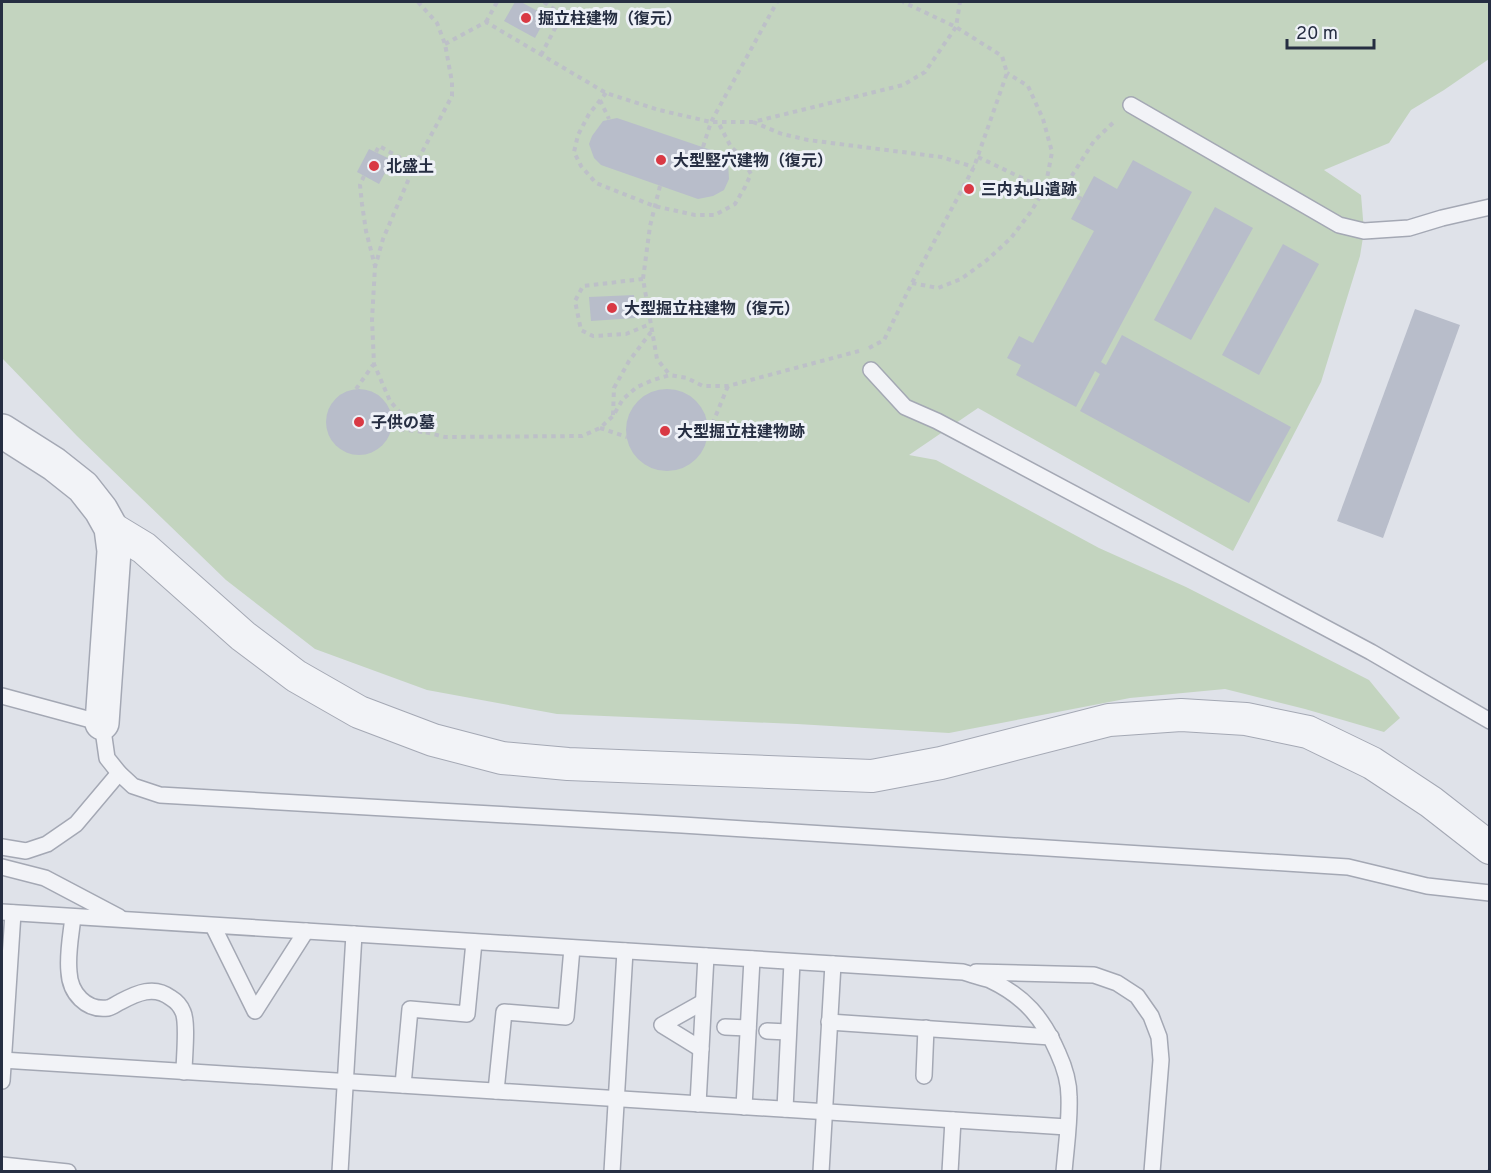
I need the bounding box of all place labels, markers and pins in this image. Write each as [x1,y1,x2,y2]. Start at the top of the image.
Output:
place label: 掘立柱建物（復元） [538,9,682,30]
marker: 掘立柱建物（復元） [519,11,533,25]
place label: 大型竪穴建物（復元） [673,152,833,172]
marker: 大型竪穴建物（復元） [654,153,668,167]
place label: 北盛土 [386,157,434,178]
marker: 北盛土 [367,159,381,173]
place label: 三内丸山遺跡 [981,181,1077,201]
marker: 三内丸山遺跡 [962,182,976,196]
place label: 大型掘立柱建物（復元） [624,299,800,320]
marker: 大型掘立柱建物（復元） [605,301,619,315]
place label: 子供の墓 [371,413,435,434]
marker: 子供の墓 [352,415,366,429]
place label: 大型掘立柱建物跡 [677,422,805,443]
marker: 大型掘立柱建物跡 [658,424,672,438]

